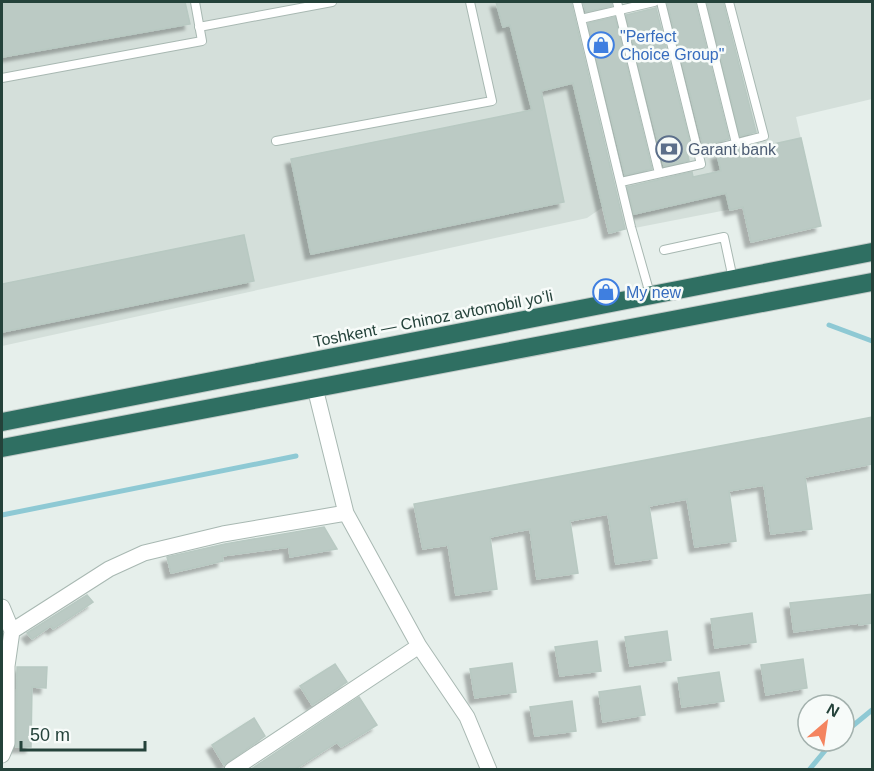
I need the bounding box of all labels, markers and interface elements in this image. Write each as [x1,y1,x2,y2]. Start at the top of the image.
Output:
place label: "Perfect Choice Group" [620,28,724,63]
shop icon: "Perfect Choice Group" [586,30,616,60]
bank icon: Garant bank [654,134,684,164]
place label: Garant bank [688,141,777,158]
shop icon: My new [591,277,621,307]
place label: My new [626,284,682,301]
street label: Toshkent — Chinoz avtomobil yoʻli [312,287,554,350]
north arrow [796,693,856,753]
text: N [824,700,842,721]
scale bar [21,714,146,752]
text: 50 m [30,725,70,745]

